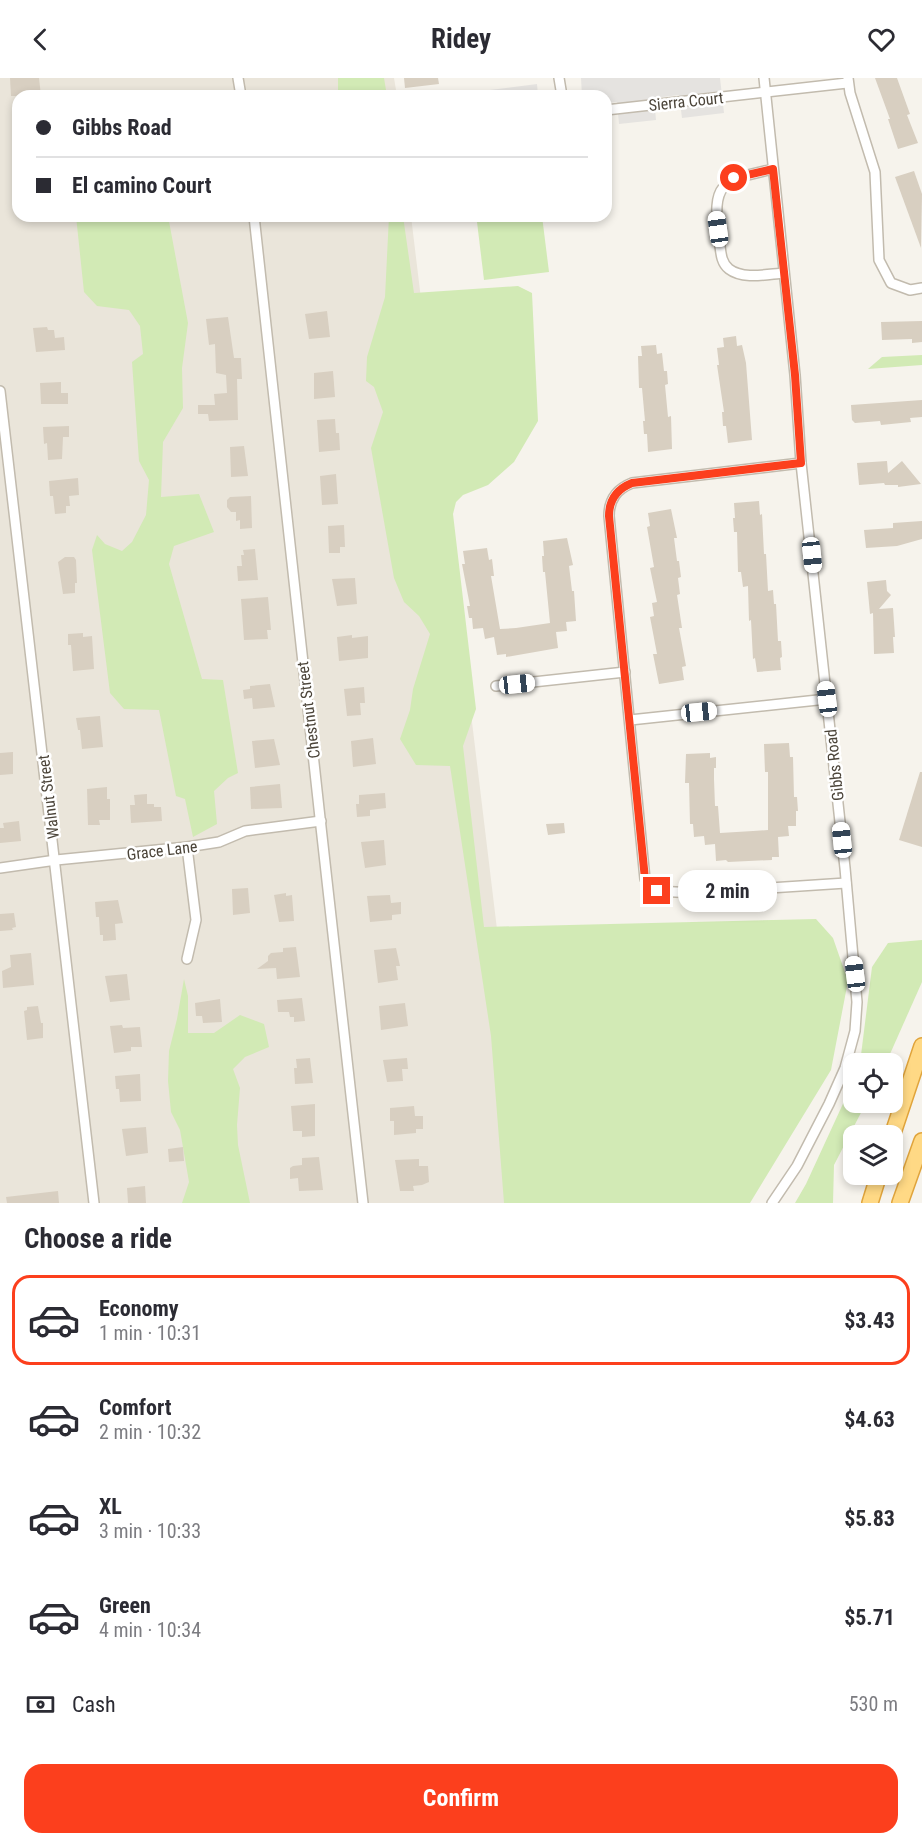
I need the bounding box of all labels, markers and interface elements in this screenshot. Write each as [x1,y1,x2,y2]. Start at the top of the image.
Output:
icon: back [24,23,57,56]
text: Ridey [431,23,491,55]
icon: heart [865,23,898,56]
street label: Sierra Court [648,88,725,115]
text: Gibbs Road [72,115,172,140]
route start [720,164,747,191]
text: El camino Court [72,173,211,198]
car [707,210,729,248]
car [801,536,823,574]
street label: Chestnut Street [293,660,324,760]
car [498,673,536,695]
car [816,680,838,718]
car [680,701,718,723]
street label: Gibbs Road [821,728,848,802]
street label: Walnut Street [34,754,63,840]
car [831,821,853,859]
street label: Grace Lane [126,837,198,864]
callout: 2 min [678,870,777,912]
route end [643,877,670,904]
text: 2 min [705,879,750,903]
car [844,955,866,993]
map controls [843,1053,903,1185]
button: locate [843,1053,903,1113]
button: layers [843,1125,903,1185]
text: Choose a ride [24,1223,172,1255]
icon: car [27,1293,81,1347]
text: Economy [99,1296,179,1321]
text: $3.43 [844,1308,895,1333]
text: 1 min · 10:31 [99,1321,201,1345]
icon: car [27,1392,81,1446]
text: Comfort [99,1395,172,1420]
text: $4.63 [844,1407,895,1432]
text: 2 min · 10:32 [99,1420,201,1444]
icon: car [27,1491,81,1545]
text: XL [99,1494,122,1519]
text: $5.83 [844,1506,895,1531]
text: 3 min · 10:33 [99,1519,201,1543]
icon: car [27,1590,81,1644]
text: Green [99,1593,151,1618]
text: $5.71 [844,1605,895,1630]
text: 4 min · 10:34 [99,1618,201,1642]
icon: cash [24,1688,57,1721]
text: Cash [72,1692,116,1717]
text: 530 m [849,1692,898,1716]
button: Confirm [24,1764,898,1833]

